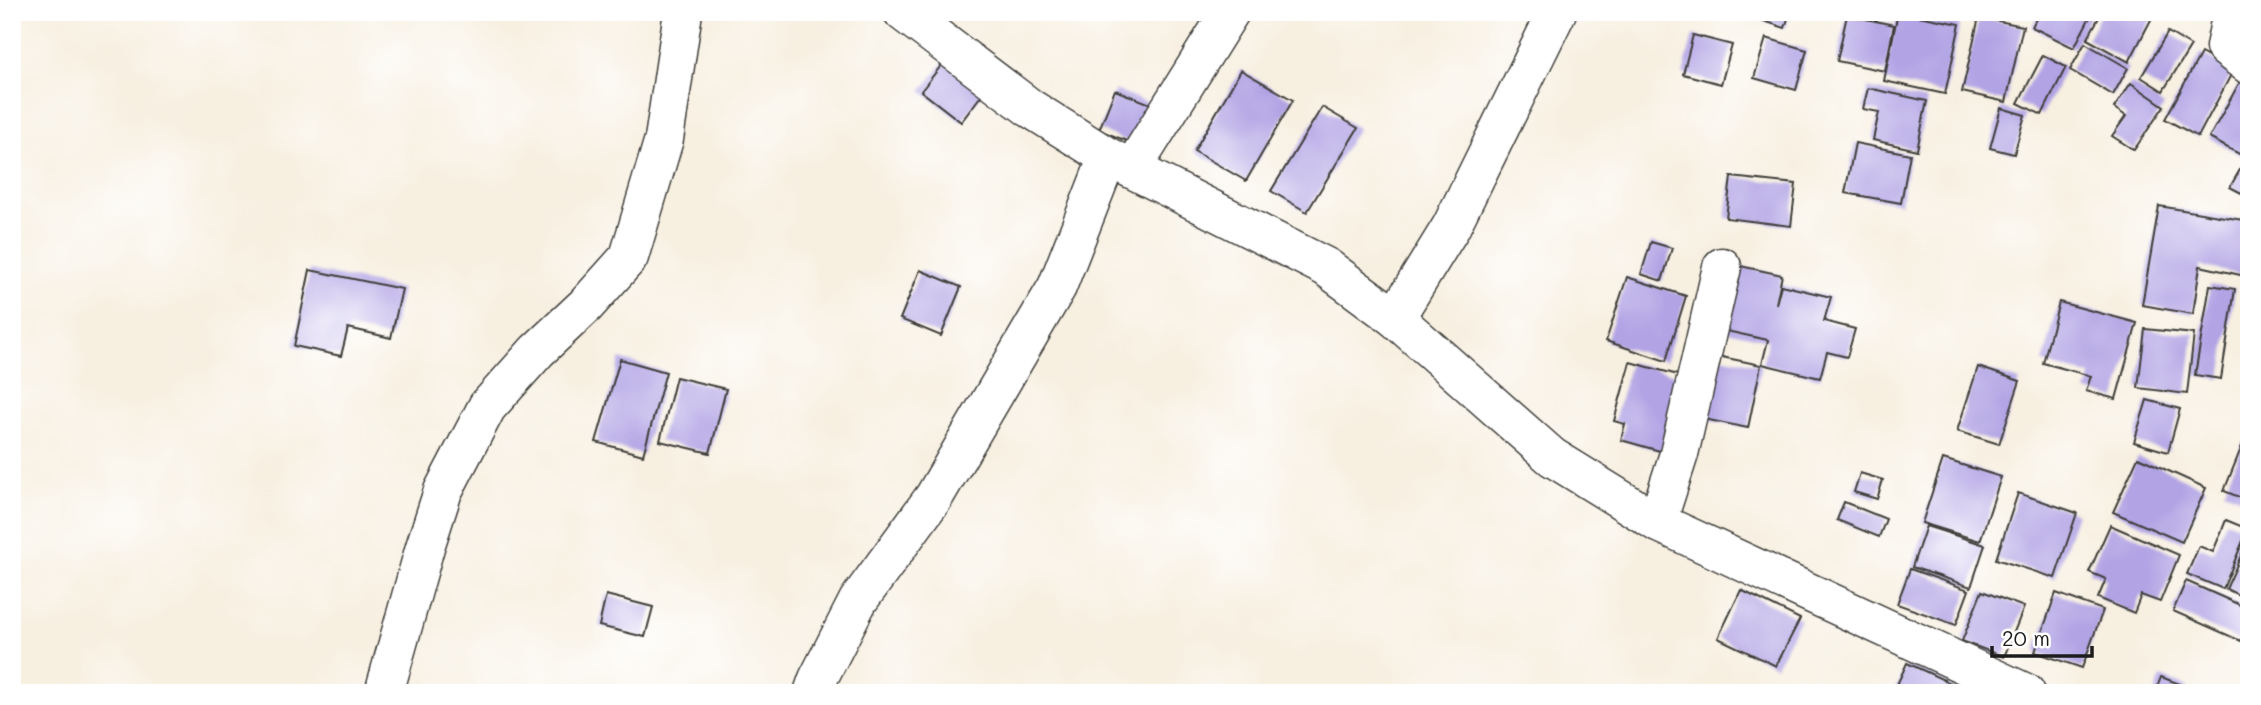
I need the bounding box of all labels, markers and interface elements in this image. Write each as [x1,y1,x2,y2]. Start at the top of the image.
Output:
scale bar [1992,614,2091,658]
text: 20 m [2002,624,2050,651]

